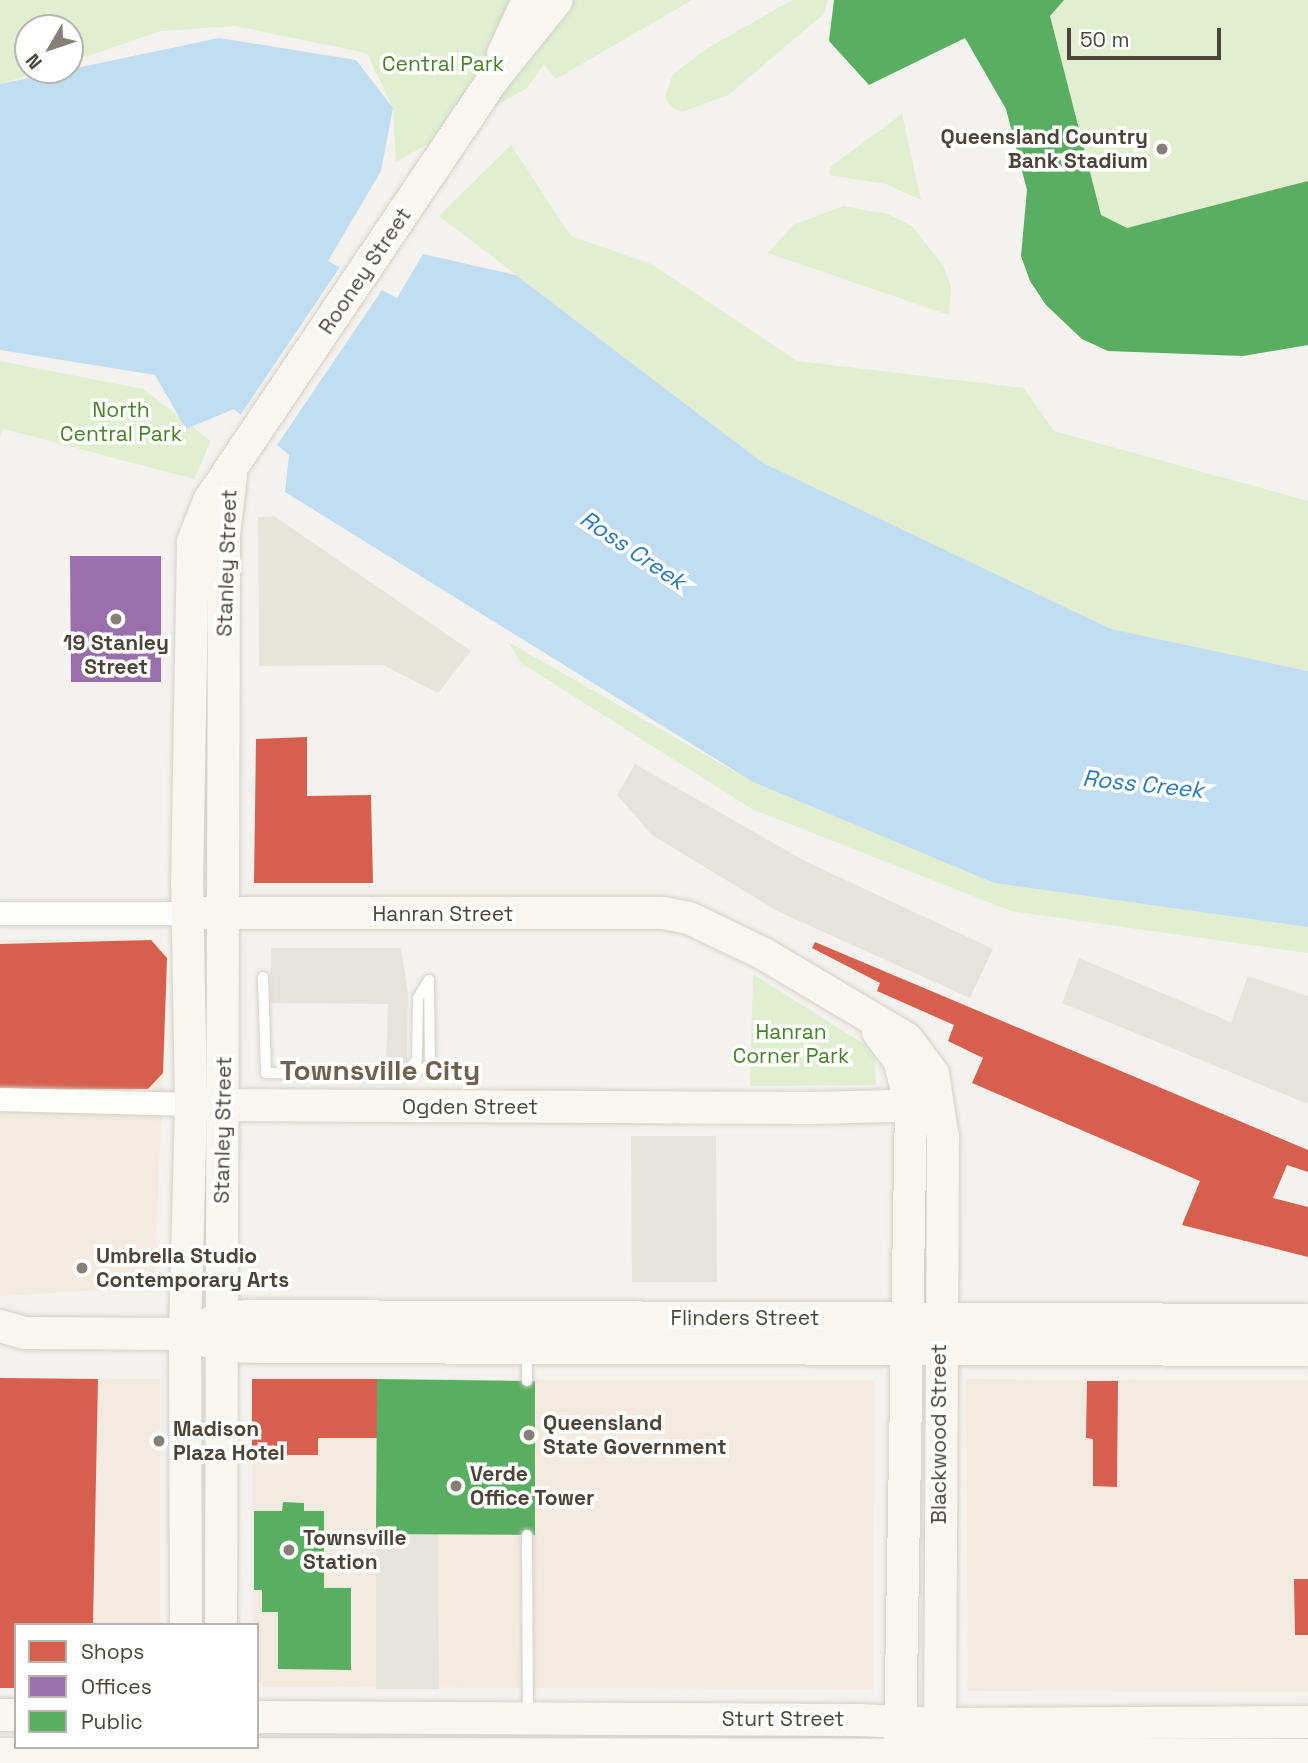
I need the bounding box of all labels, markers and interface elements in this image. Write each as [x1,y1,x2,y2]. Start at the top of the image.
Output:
north arrow [14,14,84,84]
scale bar [1070,14,1224,58]
text: 50 m [1080,26,1130,53]
text: N [20,48,48,74]
park label: Central Park [382,51,504,77]
place label: Queensland Country Bank Stadium [941,124,1148,174]
marker: Queensland Country Bank Stadium [1154,141,1170,157]
street label: Rooney Street [313,203,417,339]
park label: North Central Park [60,397,182,447]
street label: Stanley Street [212,489,242,637]
water label: Ross Creek [575,505,691,595]
marker: 19 Stanley Street [108,611,124,627]
place label: 19 Stanley Street [63,630,169,680]
water label: Ross Creek [1081,764,1205,804]
street label: Hanran Street [373,901,513,927]
park label: Hanran Corner Park [733,1019,849,1069]
district label: Townsville City [280,1053,480,1087]
street label: Stanley Street [209,1056,237,1204]
street label: Ogden Street [402,1094,538,1120]
place label: Umbrella Studio Contemporary Arts [96,1243,290,1293]
marker: Umbrella Studio Contemporary Arts [74,1260,90,1276]
street label: Flinders Street [671,1305,819,1331]
street label: Blackwood Street [926,1344,952,1524]
place label: Queensland State Government [543,1410,727,1460]
place label: Madison Plaza Hotel [173,1416,285,1466]
marker: Queensland State Government [521,1427,537,1443]
marker: Madison Plaza Hotel [151,1433,167,1449]
place label: Verde Office Tower [470,1461,595,1511]
marker: Verde Office Tower [448,1478,464,1494]
place label: Townsville Station [303,1525,407,1575]
marker: Townsville Station [281,1542,297,1558]
legend [14,1623,259,1749]
text: Shops [81,1638,144,1665]
text: Offices [81,1673,152,1700]
street label: Sturt Street [722,1706,844,1732]
text: Public [81,1708,143,1735]

